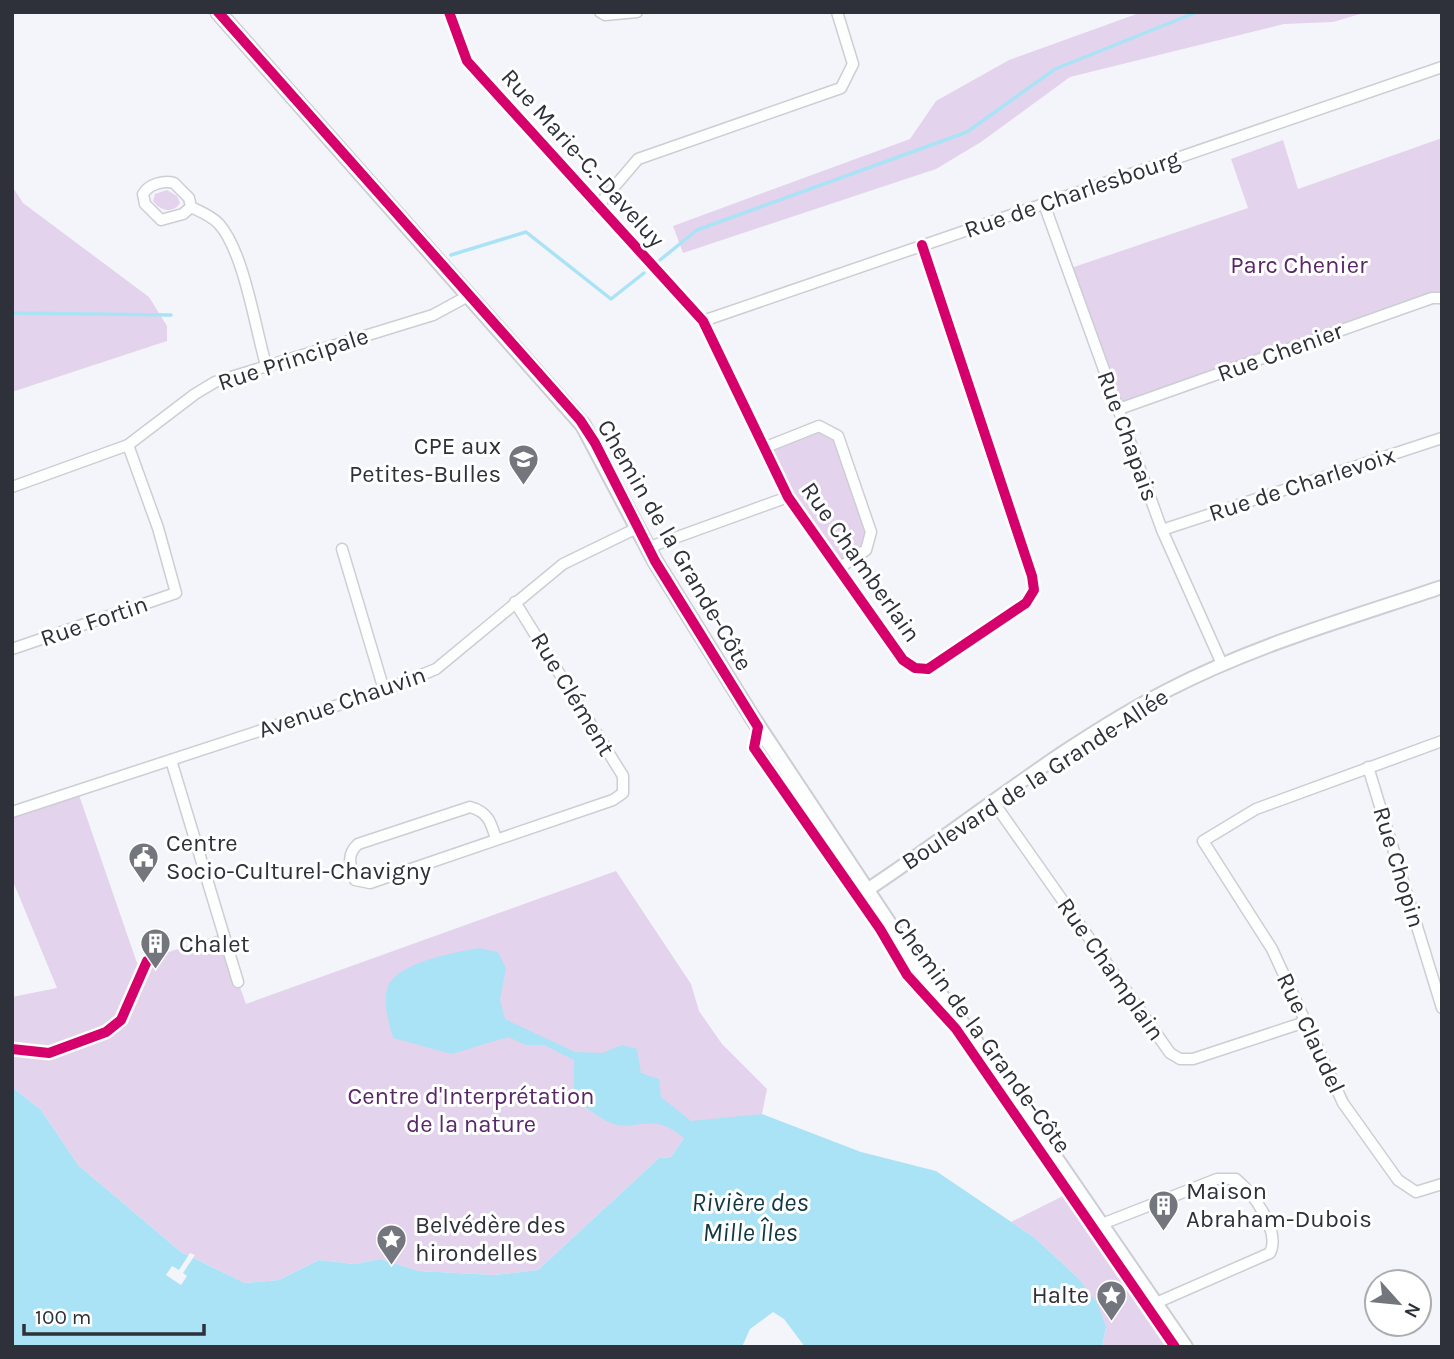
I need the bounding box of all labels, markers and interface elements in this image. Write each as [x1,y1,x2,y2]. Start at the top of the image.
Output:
street label: Rue Marie-C.-Daveluy [495,63,671,253]
street label: Rue de Charlesbourg [961,144,1184,244]
park label: Parc Chenier [1230,251,1368,279]
street label: Rue Chenier [1213,316,1347,388]
street label: Rue Principale [214,321,372,397]
street label: Rue Chapais [1091,367,1165,505]
street label: Chemin de la Grande-Côte [592,415,758,675]
place label: CPE aux Petites-Bulles [349,432,501,488]
street label: Rue de Charlevoix [1205,441,1399,527]
school or university icon: CPE aux Petites-Bulles [507,443,541,487]
street label: Rue Chamberlain [795,477,927,647]
street label: Rue Fortin [37,590,151,652]
street label: Rue Clément [525,627,621,761]
street label: Avenue Chauvin [255,660,429,744]
street label: Boulevard de la Grande-Allée [897,682,1173,876]
street label: Rue Chopin [1367,803,1431,931]
place label: Centre Socio-Culturel-Chavigny [166,829,431,885]
public building icon: Centre Socio-Culturel-Chavigny [126,840,160,884]
street label: Rue Champlain [1051,892,1171,1046]
street label: Chemin de la Grande-Côte [887,911,1077,1159]
building icon: Chalet [139,927,173,971]
place label: Chalet [179,930,249,958]
street label: Rue Claudel [1271,968,1351,1098]
park label: Centre d'Interprétation de la nature [348,1082,595,1138]
place label: Maison Abraham-Dubois [1186,1177,1372,1233]
water label: Rivière des Mille Îles [692,1187,808,1248]
building icon: Maison Abraham-Dubois [1146,1188,1180,1232]
place label: Belvédère des hirondelles [415,1211,566,1267]
place icon: Belvédère des hirondelles [375,1222,409,1266]
north arrow [1363,1268,1433,1338]
place icon: Halte [1095,1278,1129,1322]
place label: Halte [1032,1281,1089,1309]
scale bar [24,1292,205,1336]
text: N [1399,1299,1425,1321]
text: 100 m [35,1305,92,1329]

